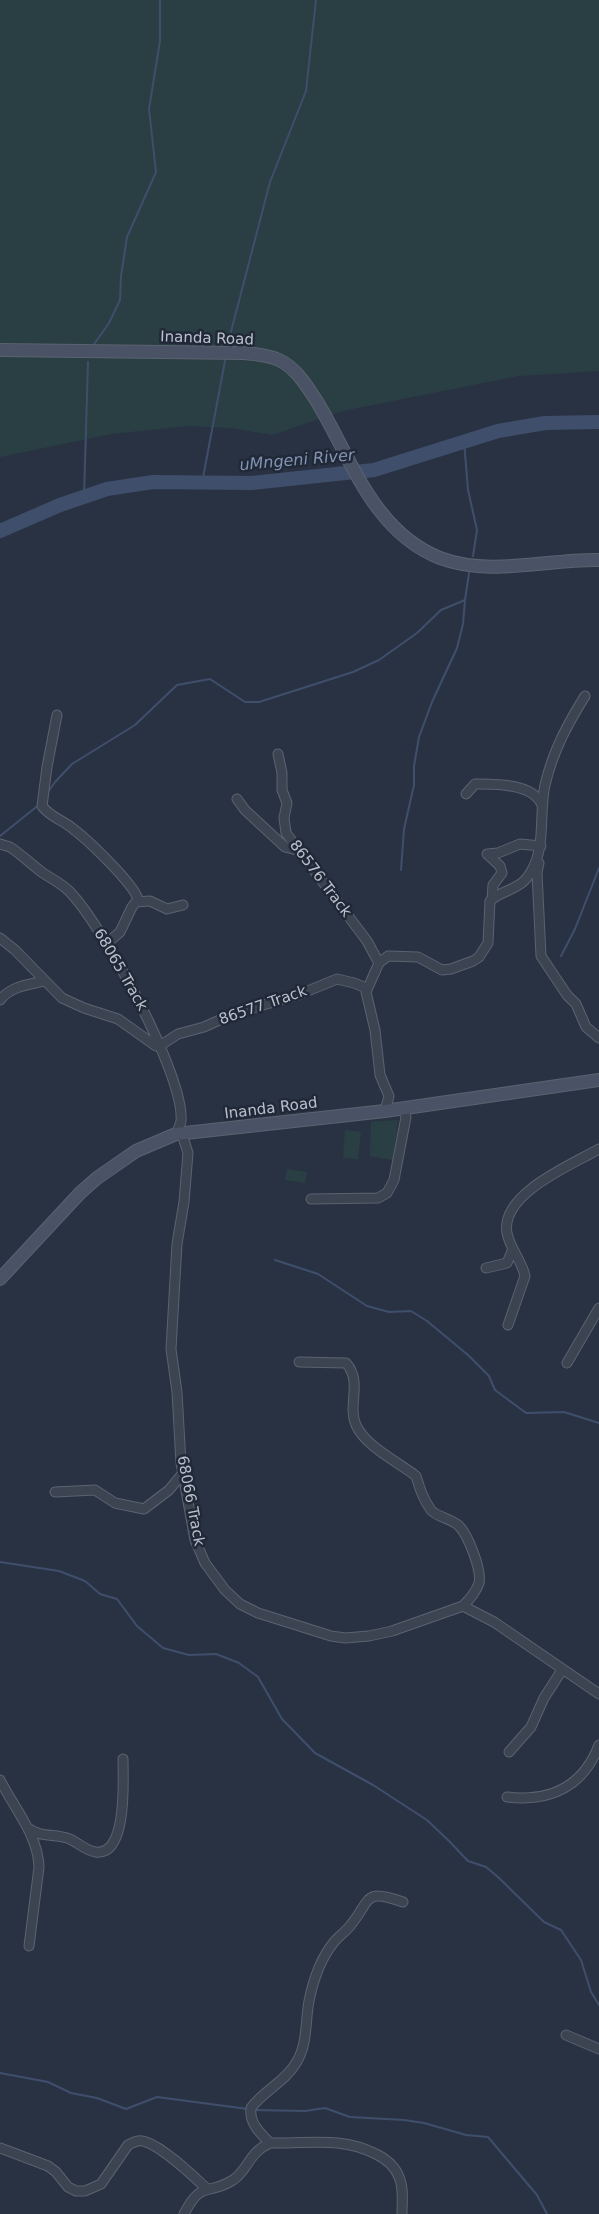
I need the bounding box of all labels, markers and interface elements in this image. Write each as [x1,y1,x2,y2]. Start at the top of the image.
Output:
street label: Inanda Road [160,328,254,350]
water label: uMngeni River [239,446,355,476]
street label: 86576 Track [285,837,355,921]
street label: 68065 Track [89,926,151,1014]
street label: 86577 Track [217,983,309,1029]
street label: Inanda Road [223,1094,319,1124]
street label: 68066 Track [172,1454,208,1548]

